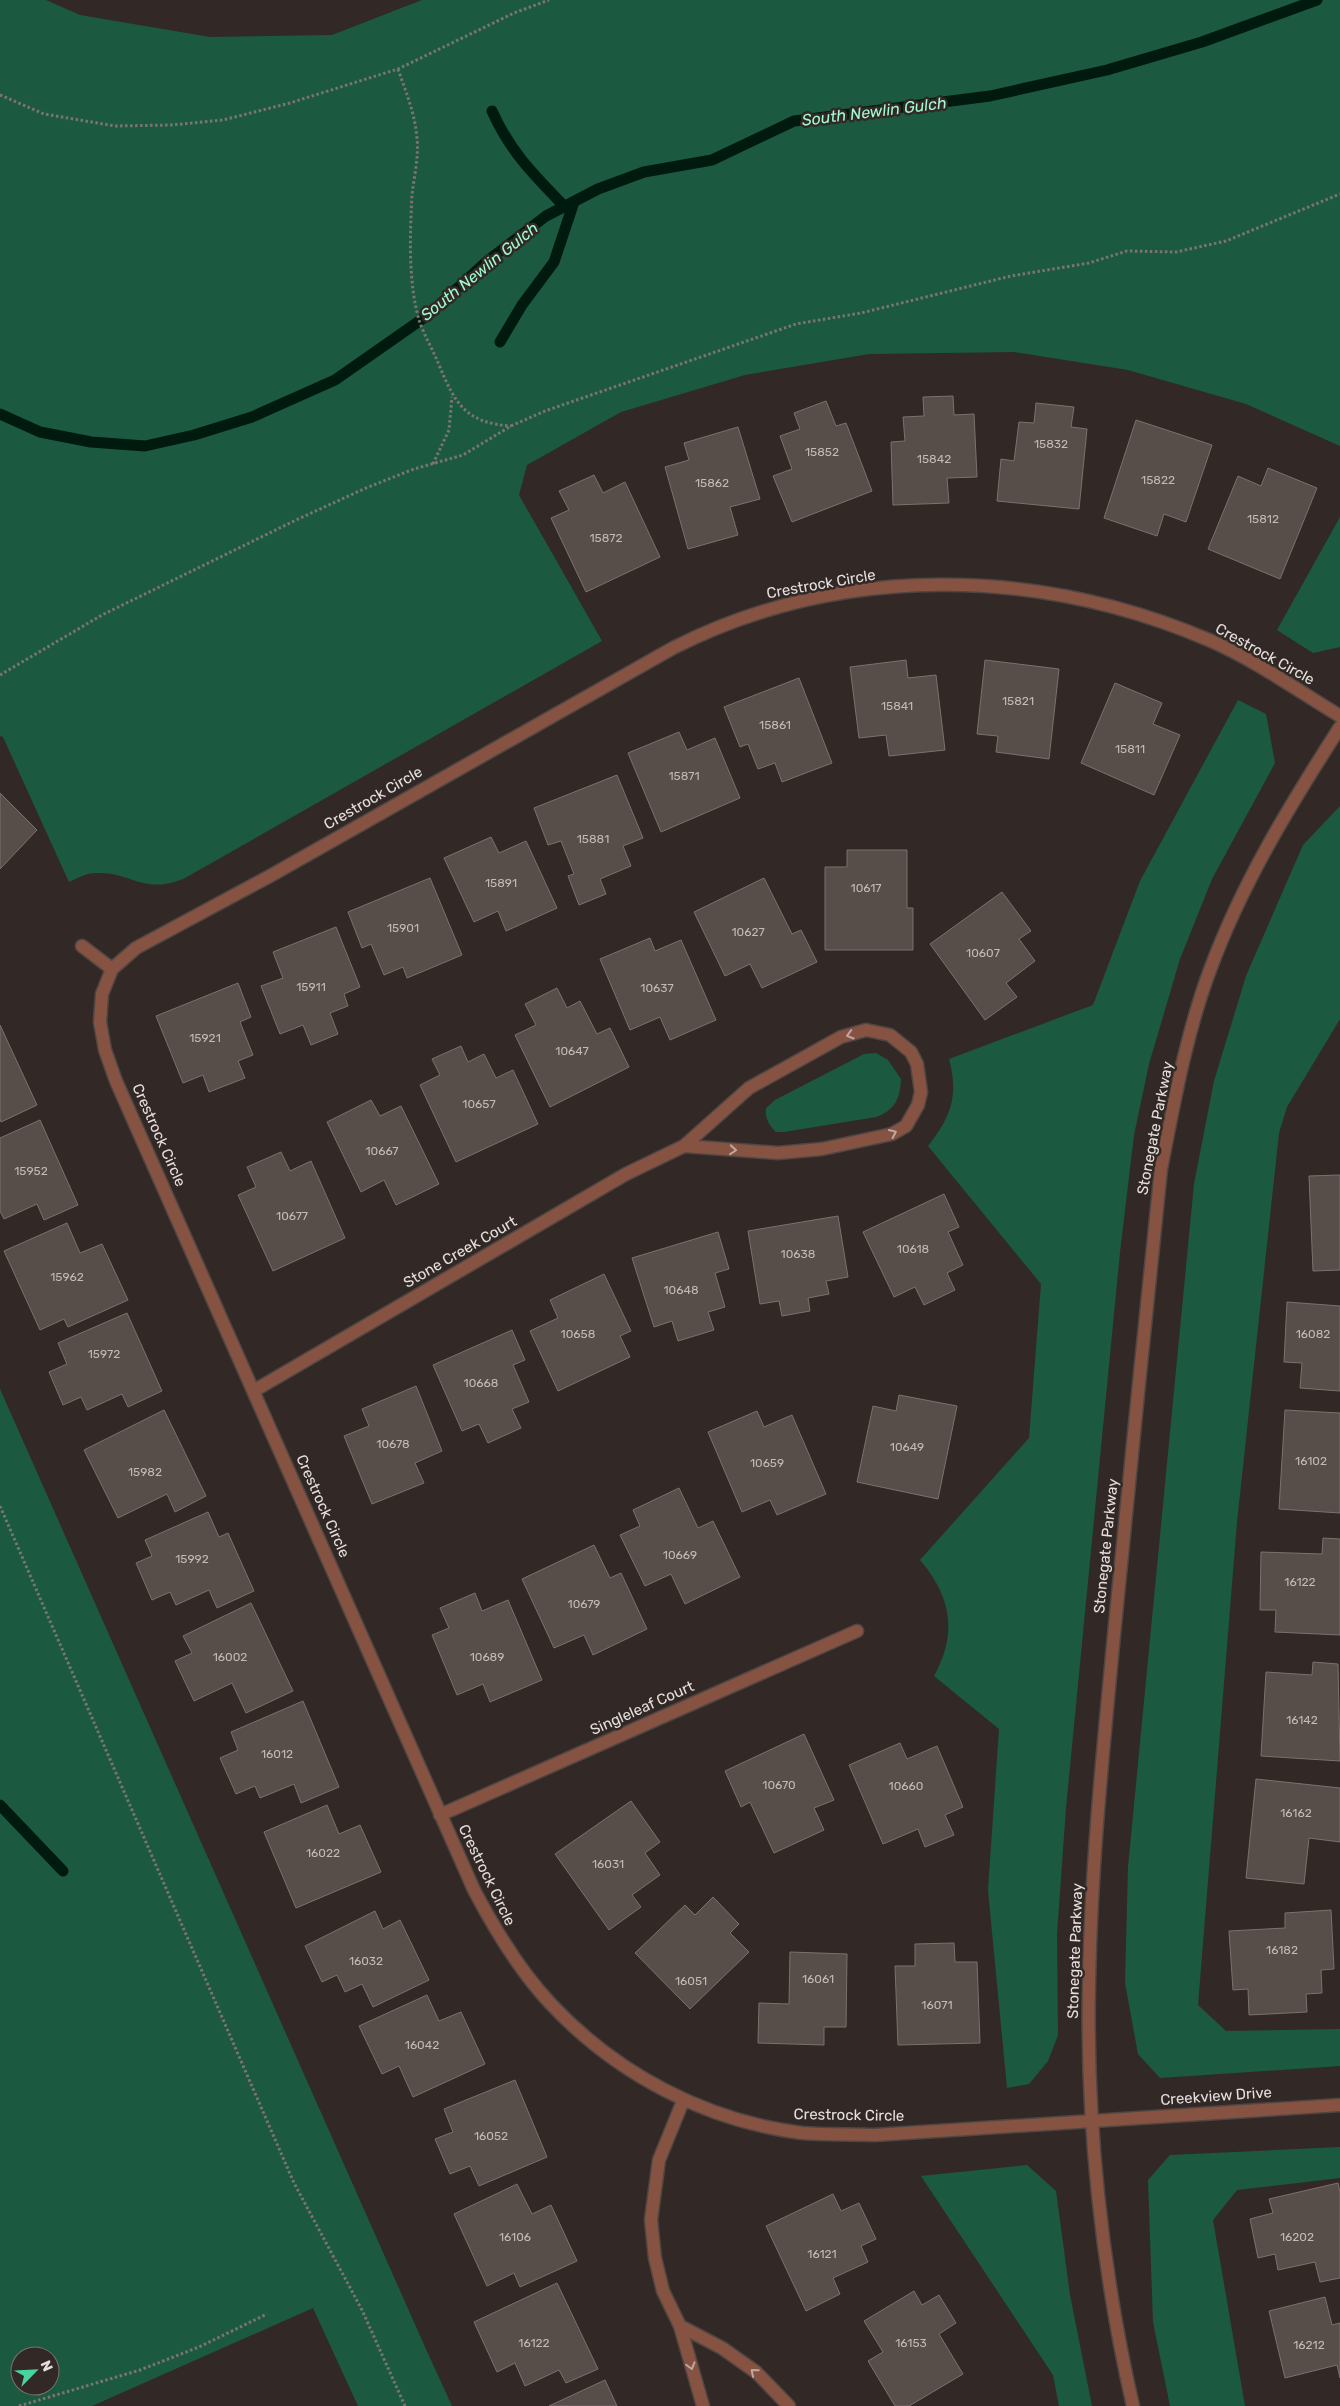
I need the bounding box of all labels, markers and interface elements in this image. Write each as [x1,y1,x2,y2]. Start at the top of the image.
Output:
water label: South Newlin Gulch [801,93,948,130]
water label: South Newlin Gulch [417,218,542,325]
house number: 15832 [1034,437,1068,451]
house number: 15852 [805,445,839,459]
house number: 15842 [917,452,951,466]
house number: 15822 [1141,473,1175,487]
house number: 15862 [695,476,729,490]
house number: 15812 [1247,512,1279,526]
house number: 15872 [589,531,623,545]
street label: Crestrock Circle [765,566,877,602]
street label: Crestrock Circle [1212,619,1318,689]
house number: 15821 [1002,694,1034,708]
house number: 15841 [881,699,913,713]
house number: 15861 [759,718,791,732]
house number: 15811 [1115,742,1145,756]
street label: Crestrock Circle [321,763,425,833]
house number: 15871 [668,769,700,783]
house number: 15881 [577,832,609,846]
house number: 15891 [485,876,517,890]
house number: 10617 [851,881,882,895]
house number: 15901 [387,921,419,935]
house number: 10627 [731,925,765,939]
house number: 10607 [966,946,1000,960]
house number: 15911 [296,980,326,994]
house number: 10637 [640,981,674,995]
one-way arrow [846,1029,855,1039]
house number: 15921 [189,1031,221,1045]
house number: 10647 [555,1044,589,1058]
street label: Stonegate Parkway [1133,1060,1177,1196]
street label: Crestrock Circle [128,1081,190,1189]
house number: 10657 [462,1097,496,1111]
one-way arrow [888,1128,897,1139]
house number: 10667 [365,1144,399,1158]
one-way arrow [729,1144,737,1155]
house number: 15952 [14,1164,48,1178]
house number: 10677 [276,1209,308,1223]
street label: Stone Creek Court [400,1212,520,1292]
house number: 10618 [897,1242,929,1256]
house number: 10638 [781,1247,815,1261]
house number: 15962 [50,1270,84,1284]
house number: 10648 [663,1283,699,1297]
house number: 10658 [561,1327,595,1341]
house number: 16082 [1296,1327,1330,1341]
house number: 15972 [88,1347,120,1361]
house number: 10668 [464,1376,498,1390]
house number: 10678 [376,1437,410,1451]
house number: 10649 [890,1440,924,1454]
street label: Crestrock Circle [292,1452,354,1560]
house number: 16102 [1295,1454,1327,1468]
house number: 10659 [750,1456,784,1470]
house number: 15982 [128,1465,162,1479]
street label: Stonegate Parkway [1090,1478,1122,1614]
house number: 10669 [663,1548,697,1562]
house number: 15992 [175,1552,209,1566]
house number: 16122 [1284,1575,1316,1589]
house number: 10679 [568,1597,600,1611]
house number: 16002 [213,1650,247,1664]
house number: 10689 [470,1650,504,1664]
street label: Singleleaf Court [587,1677,697,1739]
house number: 16142 [1286,1713,1318,1727]
house number: 16012 [261,1747,293,1761]
house number: 10670 [762,1778,796,1792]
house number: 10660 [889,1779,923,1793]
house number: 16162 [1280,1806,1312,1820]
street label: Crestrock Circle [455,1821,519,1929]
house number: 16022 [306,1846,340,1860]
house number: 16031 [592,1857,624,1871]
street label: Stonegate Parkway [1064,1883,1086,2019]
house number: 16182 [1266,1943,1298,1957]
house number: 16032 [349,1954,383,1968]
house number: 16061 [802,1972,834,1986]
house number: 16051 [675,1974,707,1988]
house number: 16071 [921,1998,953,2012]
house number: 16042 [405,2038,439,2052]
street label: Creekview Drive [1160,2083,1272,2109]
street label: Crestrock Circle [794,2105,904,2125]
house number: 16052 [474,2129,508,2143]
house number: 16106 [499,2230,531,2244]
house number: 16202 [1280,2230,1314,2244]
house number: 16121 [807,2247,837,2261]
house number: 16122 [518,2336,550,2350]
house number: 16153 [895,2336,927,2350]
house number: 16212 [1293,2338,1325,2352]
north arrow [10,2346,60,2396]
text: N [37,2358,56,2374]
one-way arrow [686,2361,696,2370]
one-way arrow [751,2369,760,2378]

